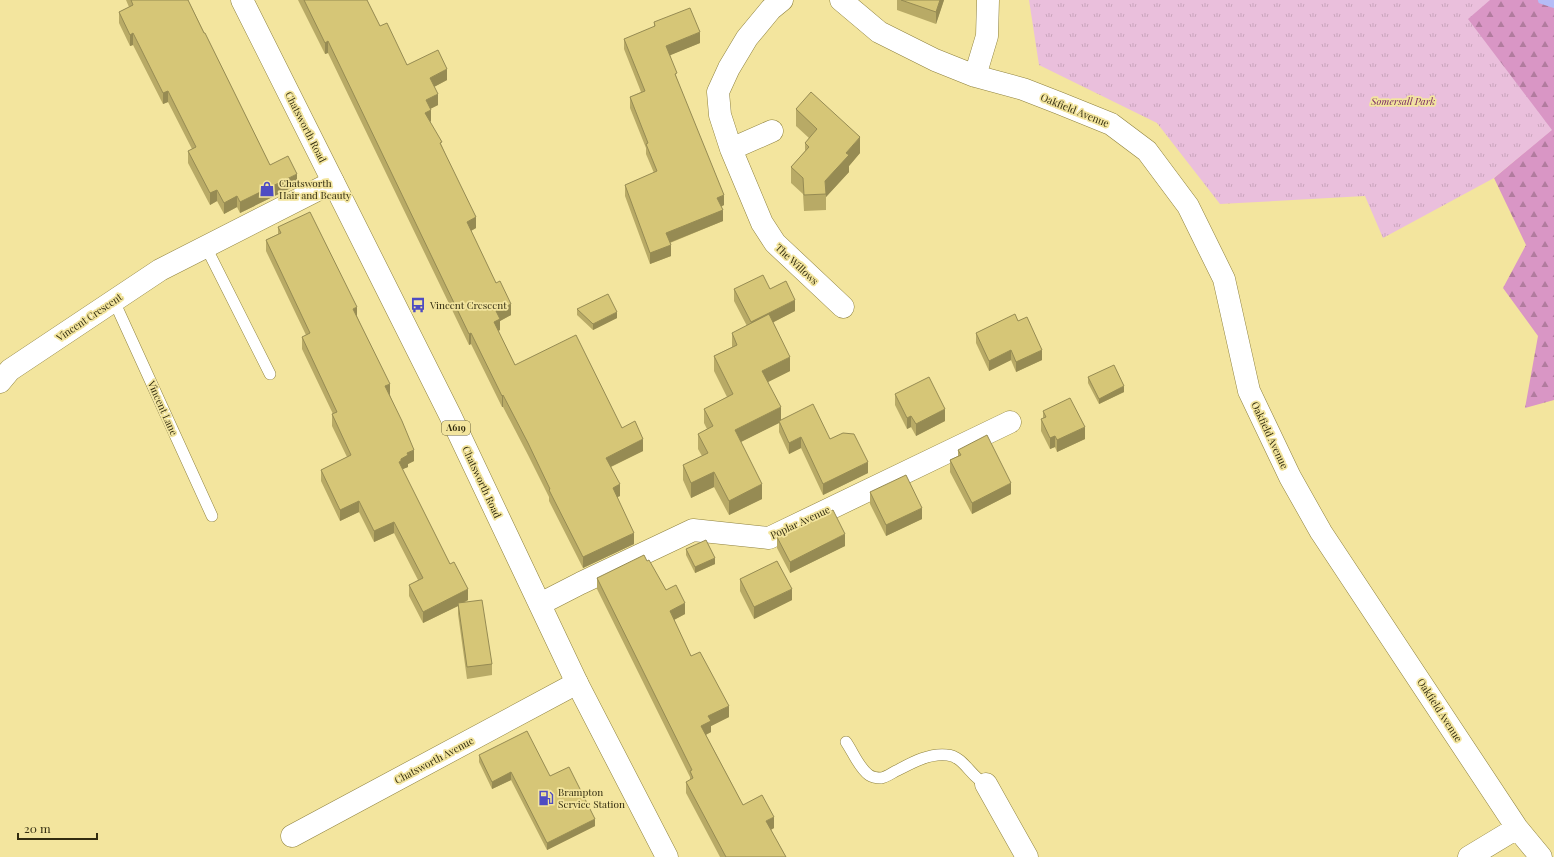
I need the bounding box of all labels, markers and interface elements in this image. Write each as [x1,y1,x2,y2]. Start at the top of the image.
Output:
street label: Chatsworth Road [282,89,330,165]
street label: Oakfield Avenue [1039,90,1111,130]
park label: Somersall Park [1370,94,1435,108]
place label: Chatsworth Hair and Beauty [279,176,351,202]
shop icon: Chatsworth Hair and Beauty [258,180,276,198]
street label: The Willows [772,240,822,288]
street label: Vincent Crescent [52,289,125,345]
bus stop icon: Vincent Crescent [409,296,427,314]
place label: Vincent Crescent [429,298,507,312]
street label: Vincent Lane [144,377,181,438]
street label: Oakfield Avenue [1248,399,1292,471]
road number: A619 [442,421,470,435]
street label: Chatsworth Road [459,444,505,520]
street label: Poplar Avenue [768,502,832,542]
street label: Oakfield Avenue [1414,676,1466,744]
street label: Chatsworth Avenue [392,733,476,787]
place label: Brampton Service Station [558,785,625,811]
fuel station icon: Brampton Service Station [537,789,555,807]
scale bar [18,815,97,841]
text: 20 m [24,820,51,836]

